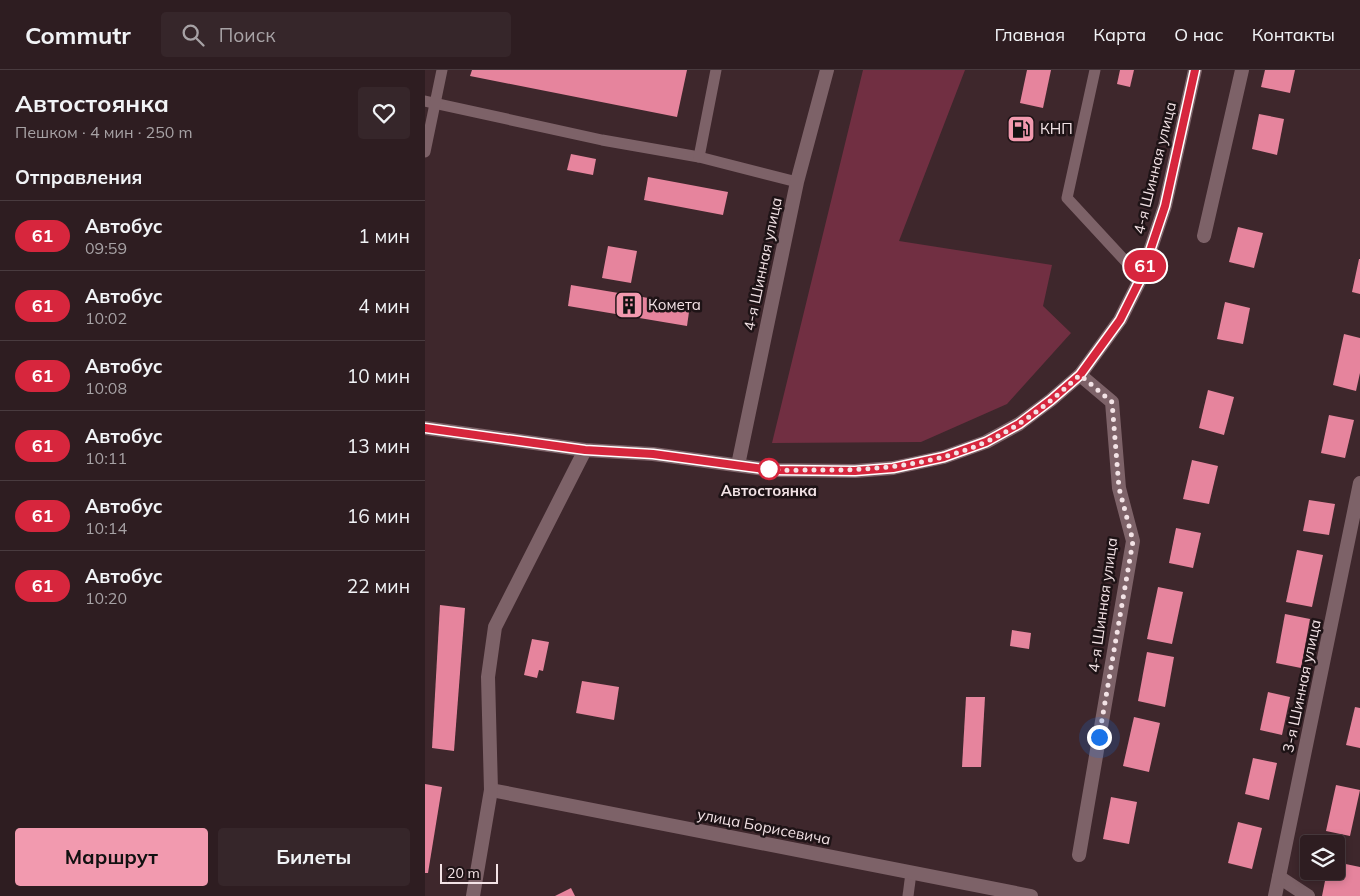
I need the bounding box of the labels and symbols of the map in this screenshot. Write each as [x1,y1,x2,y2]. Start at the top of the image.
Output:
street label: 4-я Шинная улица [1129,100,1180,236]
fuel station icon: КНП [1006,114,1036,144]
place label: КНП [1040,119,1073,138]
street label: 4-я Шинная улица [739,196,786,332]
line badge: 61 [1123,250,1167,282]
building icon: Комета [614,290,644,320]
place label: Комета [648,295,701,314]
marker: Автостоянка [758,458,780,480]
place label: Автостоянка [721,481,817,500]
street label: 4-я Шинная улица [1084,536,1121,673]
street label: 3-я Шинная улица [1278,618,1325,754]
your location [1087,725,1112,750]
street label: улица Борисевича [696,804,832,849]
scale bar [440,861,497,884]

